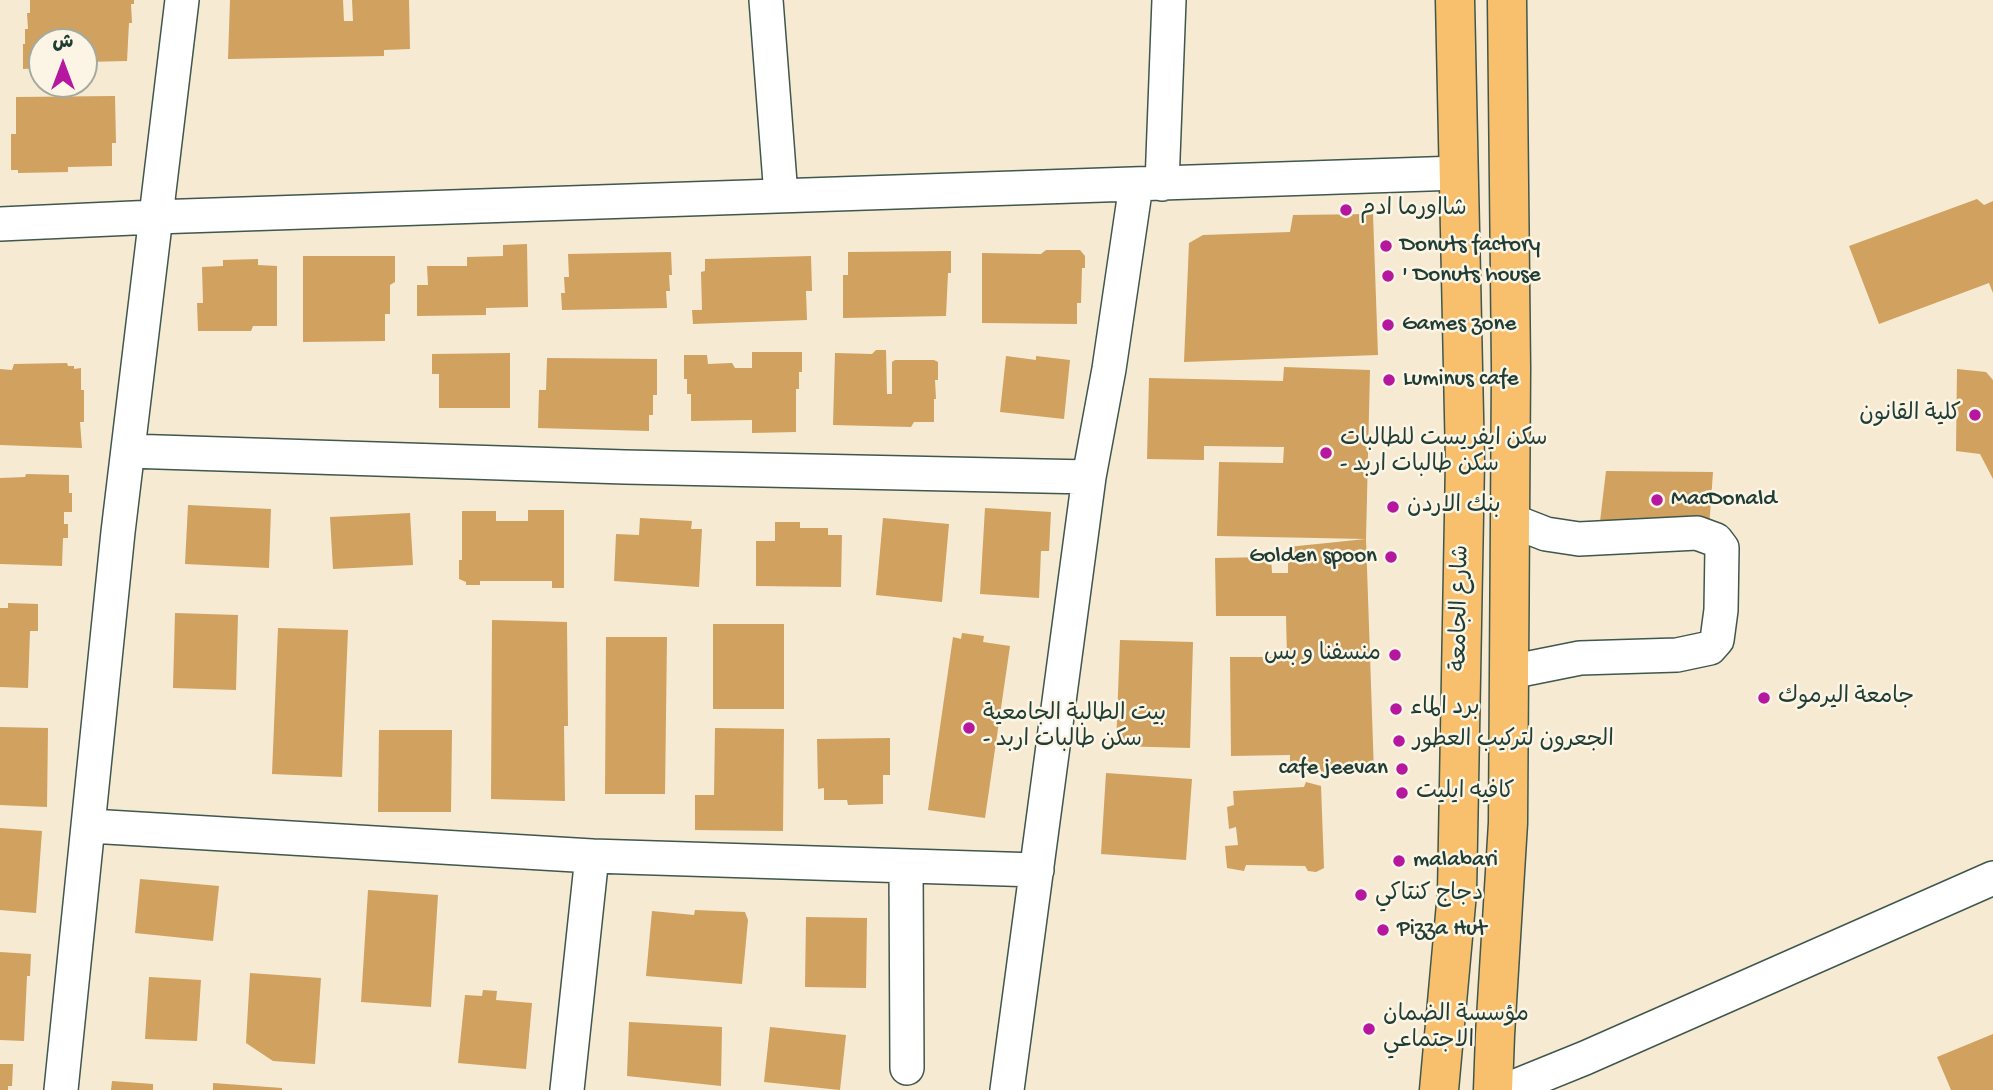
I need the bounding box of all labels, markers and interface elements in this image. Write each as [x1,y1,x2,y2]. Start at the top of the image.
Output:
north arrow [28,28,98,98]
text: ش [53,32,73,55]
place label: شااورما ادم [1360,196,1467,224]
marker: شااورما ادم [1338,202,1354,218]
place label: Donuts factory [1400,232,1540,260]
marker: Donuts factory [1378,238,1394,254]
place label: ' Donuts house [1402,262,1541,290]
marker: ' Donuts house [1380,268,1396,284]
place label: Games zone [1402,311,1516,339]
marker: Games zone [1380,317,1396,333]
place label: Luminus cafe [1403,366,1519,394]
marker: Luminus cafe [1381,372,1397,388]
place label: كلية القانون [1859,401,1961,429]
marker: كلية القانون [1967,407,1983,423]
place label: سكن ايفريست للطالبات - سكن طالبات اربد [1340,426,1548,480]
marker: سكن ايفريست للطالبات - سكن طالبات اربد [1318,445,1334,461]
place label: MacDonald [1671,486,1777,514]
marker: MacDonald [1649,492,1665,508]
place label: بنك الاردن [1407,493,1501,521]
marker: بنك الاردن [1385,499,1401,515]
place label: Golden spoon [1249,543,1377,571]
street label: شارع الجامعة [1447,545,1477,671]
marker: Golden spoon [1383,549,1399,565]
place label: منسفنا و بس [1264,641,1381,669]
marker: منسفنا و بس [1387,647,1403,663]
place label: جامعة اليرموك [1778,684,1914,712]
marker: جامعة اليرموك [1756,690,1772,706]
place label: برد الماء [1410,695,1480,723]
place label: بيت الطالبة الجامعية - سكن طالبات اربد [983,701,1166,755]
marker: برد الماء [1388,701,1404,717]
marker: بيت الطالبة الجامعية - سكن طالبات اربد [961,720,977,736]
place label: الجعرون لتركيب العطور [1413,727,1614,755]
marker: الجعرون لتركيب العطور [1391,733,1407,749]
place label: cafe jeevan [1279,755,1388,783]
marker: cafe jeevan [1394,761,1410,777]
place label: كافيه ايليت [1416,779,1515,807]
marker: كافيه ايليت [1394,785,1410,801]
place label: malabari [1413,847,1498,875]
marker: malabari [1391,853,1407,869]
place label: دجاج كنتاكي [1375,881,1483,909]
marker: دجاج كنتاكي [1353,887,1369,903]
place label: Pizza Hut [1397,916,1486,944]
marker: Pizza Hut [1375,922,1391,938]
place label: مؤسسة الضمان الاجتماعي [1383,1002,1529,1056]
marker: مؤسسة الضمان الاجتماعي [1361,1021,1377,1037]

